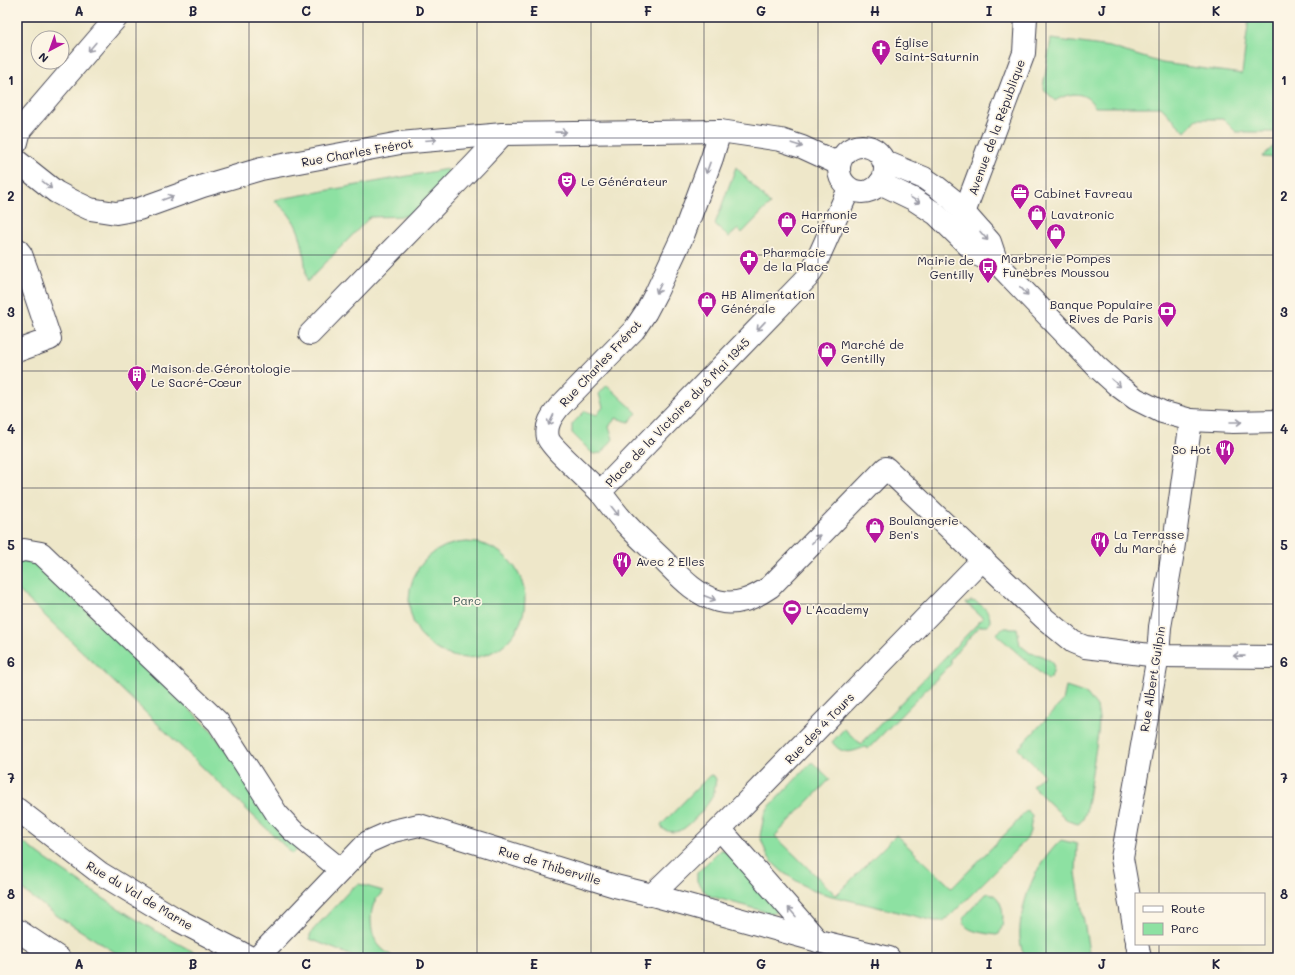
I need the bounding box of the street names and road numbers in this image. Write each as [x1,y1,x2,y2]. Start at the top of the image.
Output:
street label: Avenue de la République [964,57,1028,197]
street label: Rue Charles Frérot [300,134,414,170]
street label: Rue Charles Frérot [556,316,644,410]
street label: Place de la Victoire du 8 Mai 1945 [601,334,753,490]
street label: Rue Albert Guilpin [1136,625,1168,733]
street label: Rue des 4 Tours [781,689,857,767]
street label: Rue de Thiberville [497,842,603,888]
street label: Rue du Val de Marne [84,857,196,933]

